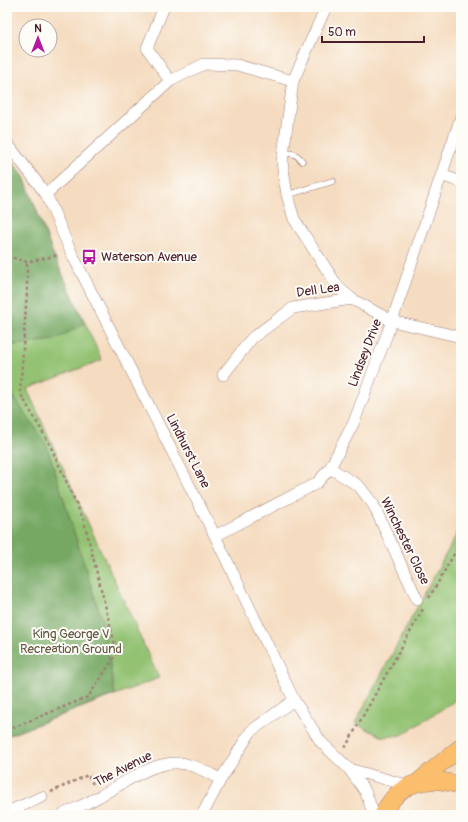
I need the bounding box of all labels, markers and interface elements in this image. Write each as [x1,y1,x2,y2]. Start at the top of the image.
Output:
north arrow [18,18,58,58]
scale bar [322,18,424,44]
text: N [34,22,42,35]
text: 50 m [328,25,356,40]
bus stop icon: Waterson Avenue [80,248,98,266]
place label: Waterson Avenue [101,249,197,265]
street label: Dell Lea [295,279,341,301]
street label: Lindsey Drive [345,316,386,389]
street label: Lindhurst Lane [162,411,214,491]
street label: Winchester Close [377,495,433,588]
park label: King George V Recreation Ground [20,626,122,657]
street label: The Avenue [92,747,155,790]

